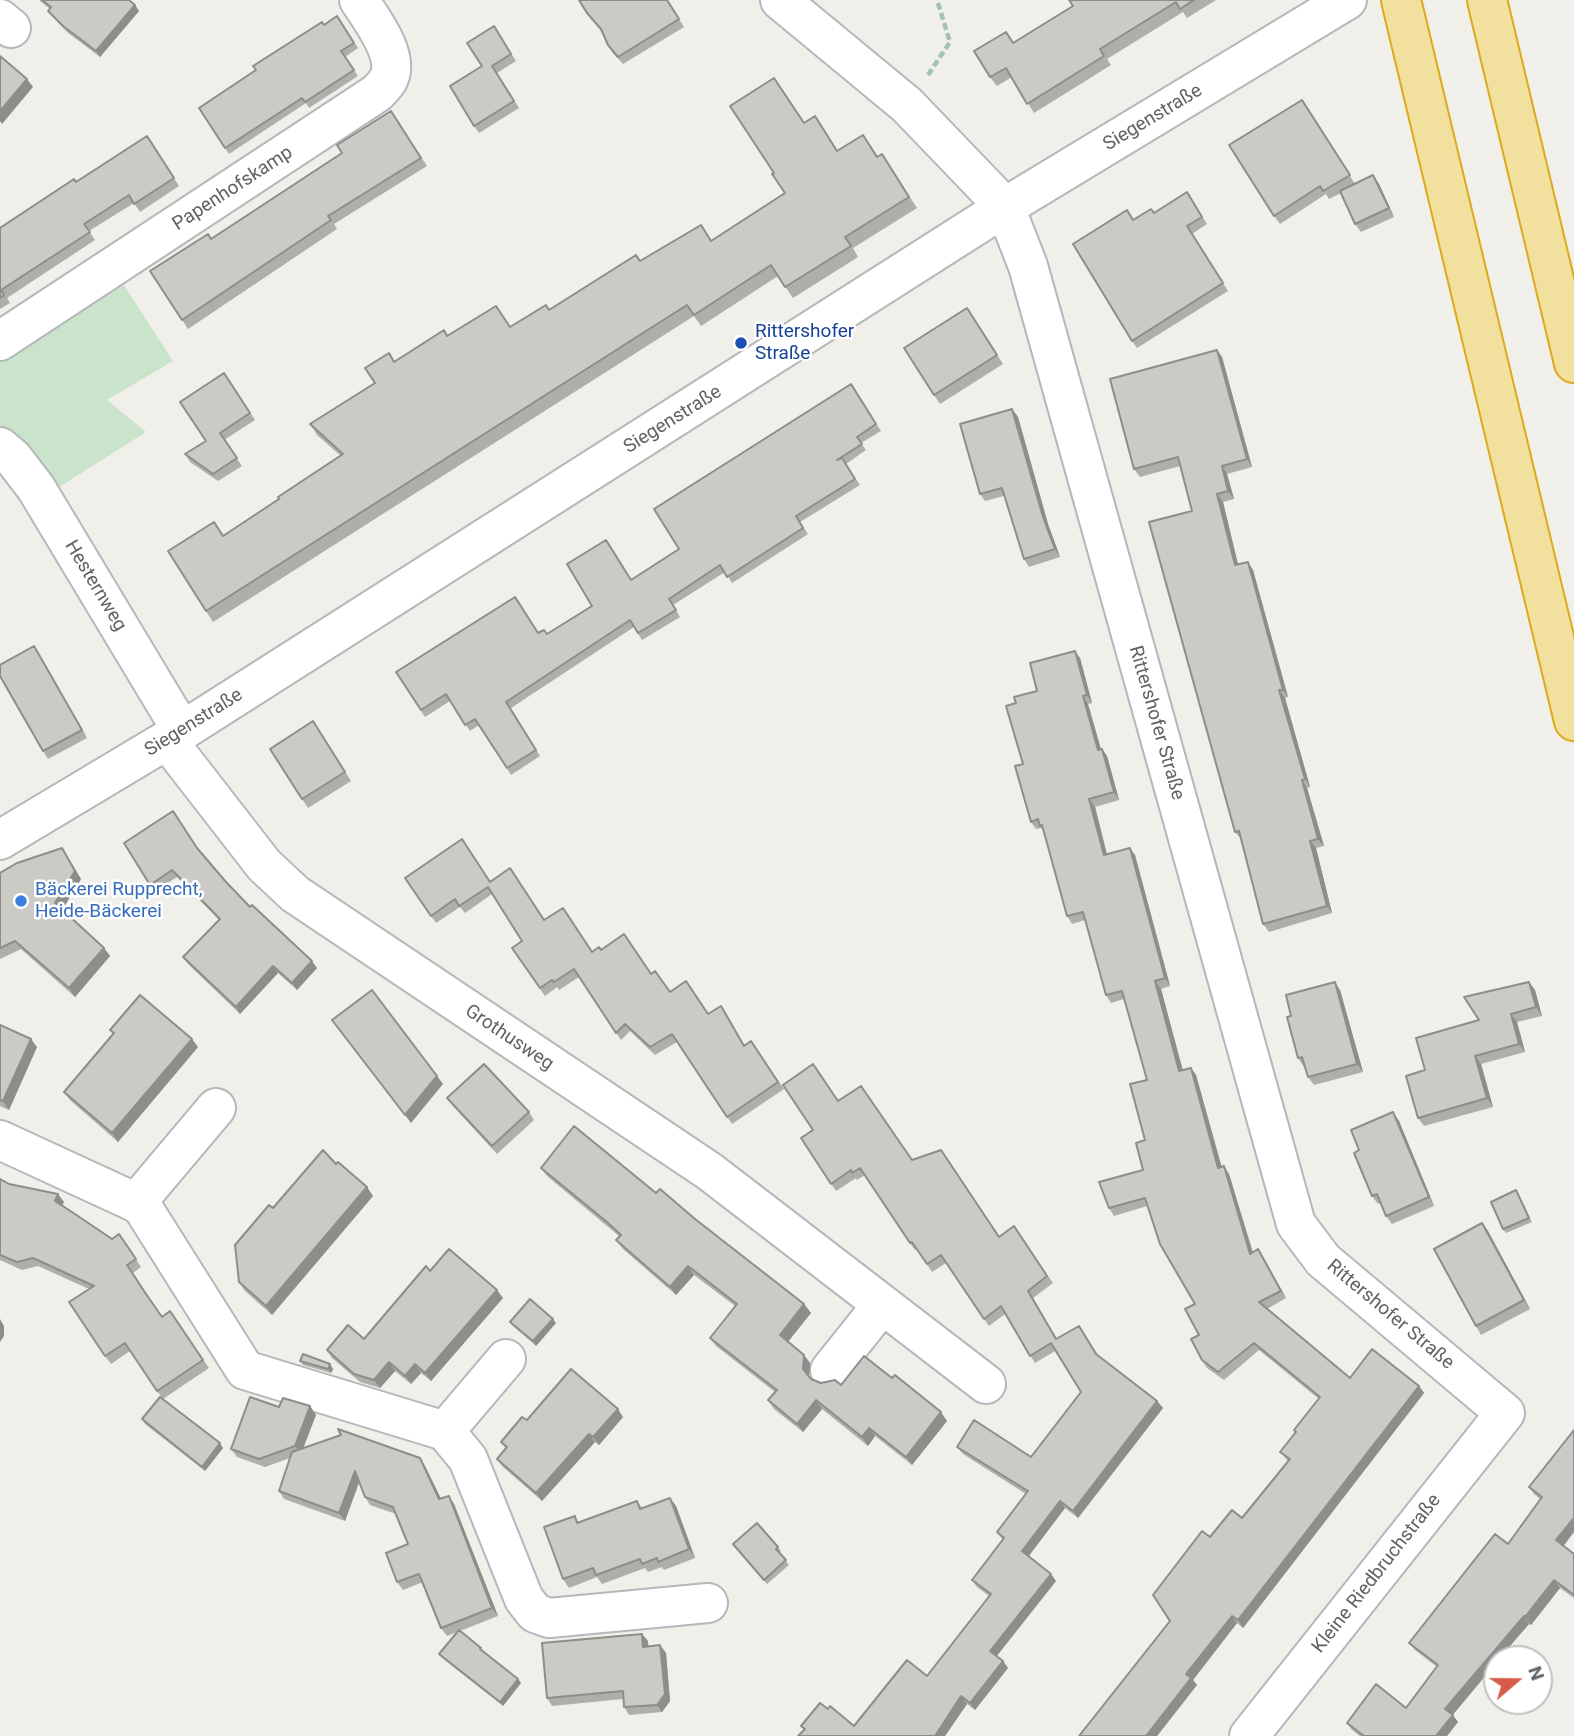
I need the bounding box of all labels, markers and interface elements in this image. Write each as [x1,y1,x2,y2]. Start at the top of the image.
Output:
street label: Siegenstraße [1100,80,1206,156]
street label: Papenhofskamp [169,142,297,236]
place label: Rittershofer Straße [755,321,854,365]
marker: Rittershofer Straße [733,335,749,351]
street label: Siegenstraße [620,381,726,459]
street label: Hesternweg [59,537,131,635]
street label: Rittershofer Straße [1123,643,1189,803]
street label: Siegenstraße [141,684,247,762]
place label: Bäckerei Rupprecht, Heide-Bäckerei [35,879,203,923]
marker: Bäckerei Rupprecht, Heide-Bäckerei [13,893,29,909]
street label: Grothusweg [460,1000,558,1076]
street label: Rittershofer Straße [1322,1255,1458,1375]
street label: Kleine Riedbruchstraße [1308,1490,1446,1658]
north arrow [1483,1645,1553,1715]
text: N [1523,1663,1549,1684]

